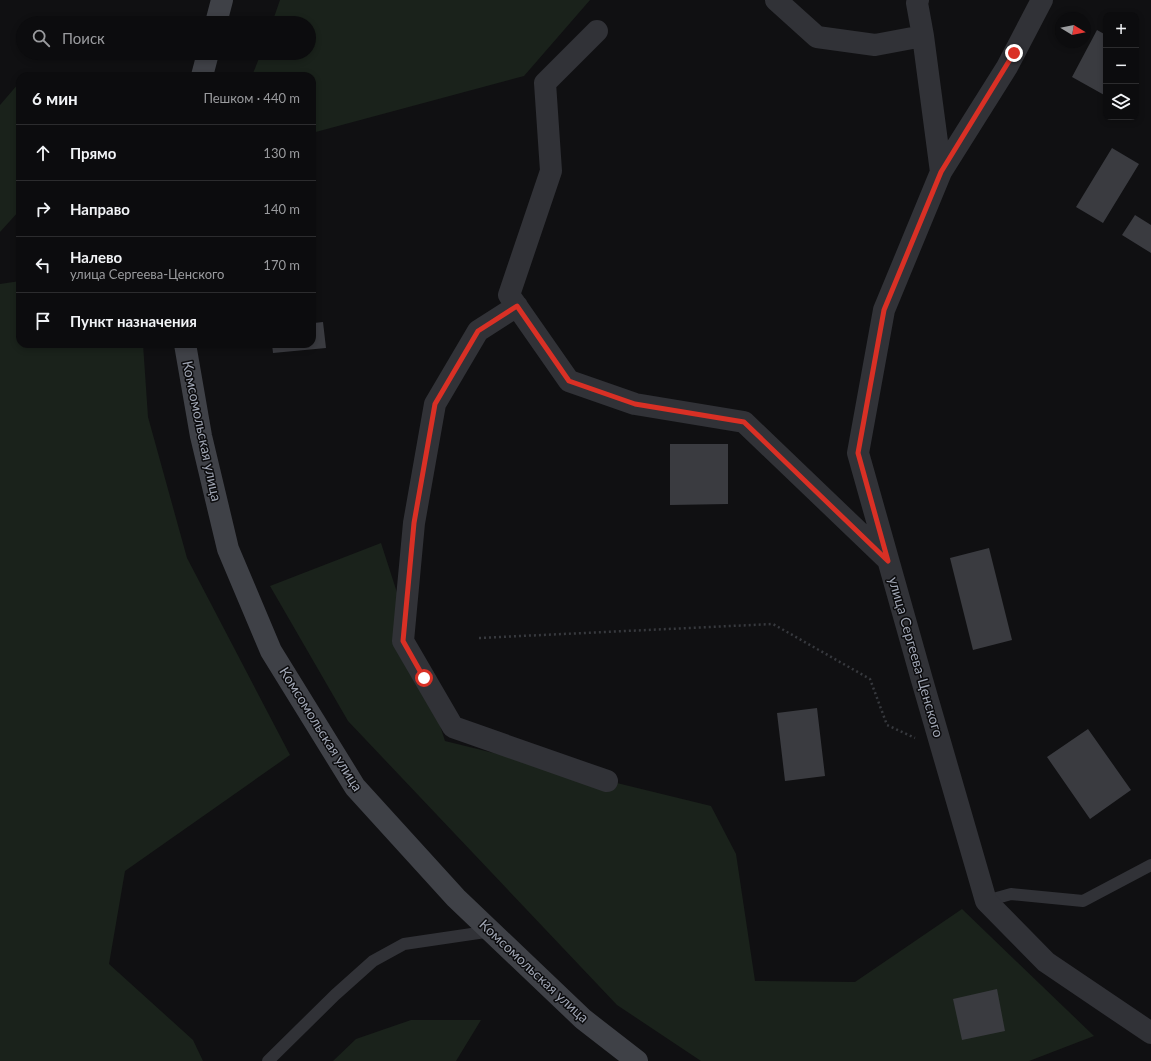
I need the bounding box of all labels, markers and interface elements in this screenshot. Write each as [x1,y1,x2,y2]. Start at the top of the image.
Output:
north arrow [1055,12,1091,48]
map controls [1103,12,1139,120]
button: + [1103,12,1139,48]
search box [16,16,316,60]
icon: search [30,27,52,49]
text: Поиск [62,29,105,47]
route end [1005,44,1023,62]
button: − [1103,48,1139,84]
button: layers [1103,84,1139,120]
text: 6 мин [32,88,78,109]
text: Пешком · 440 m [203,90,300,106]
icon: ahead [32,142,54,164]
text: Прямо [70,144,116,162]
text: 130 m [263,145,300,161]
icon: right [32,198,54,220]
text: Направо [70,200,130,218]
text: 140 m [263,201,300,217]
text: Налево [70,248,122,266]
icon: left [32,254,54,276]
text: 170 m [263,257,300,273]
text: улица Сергеева-Ценского [70,266,224,282]
icon: arrive [32,310,54,332]
text: Пункт назначения [70,312,197,330]
street label: Комсомольская улица [179,359,226,503]
street label: улица Сергеева-Ценского [885,575,948,739]
street label: Комсомольская улица [276,663,367,794]
route start [415,669,433,687]
street label: Комсомольская улица [476,916,593,1026]

